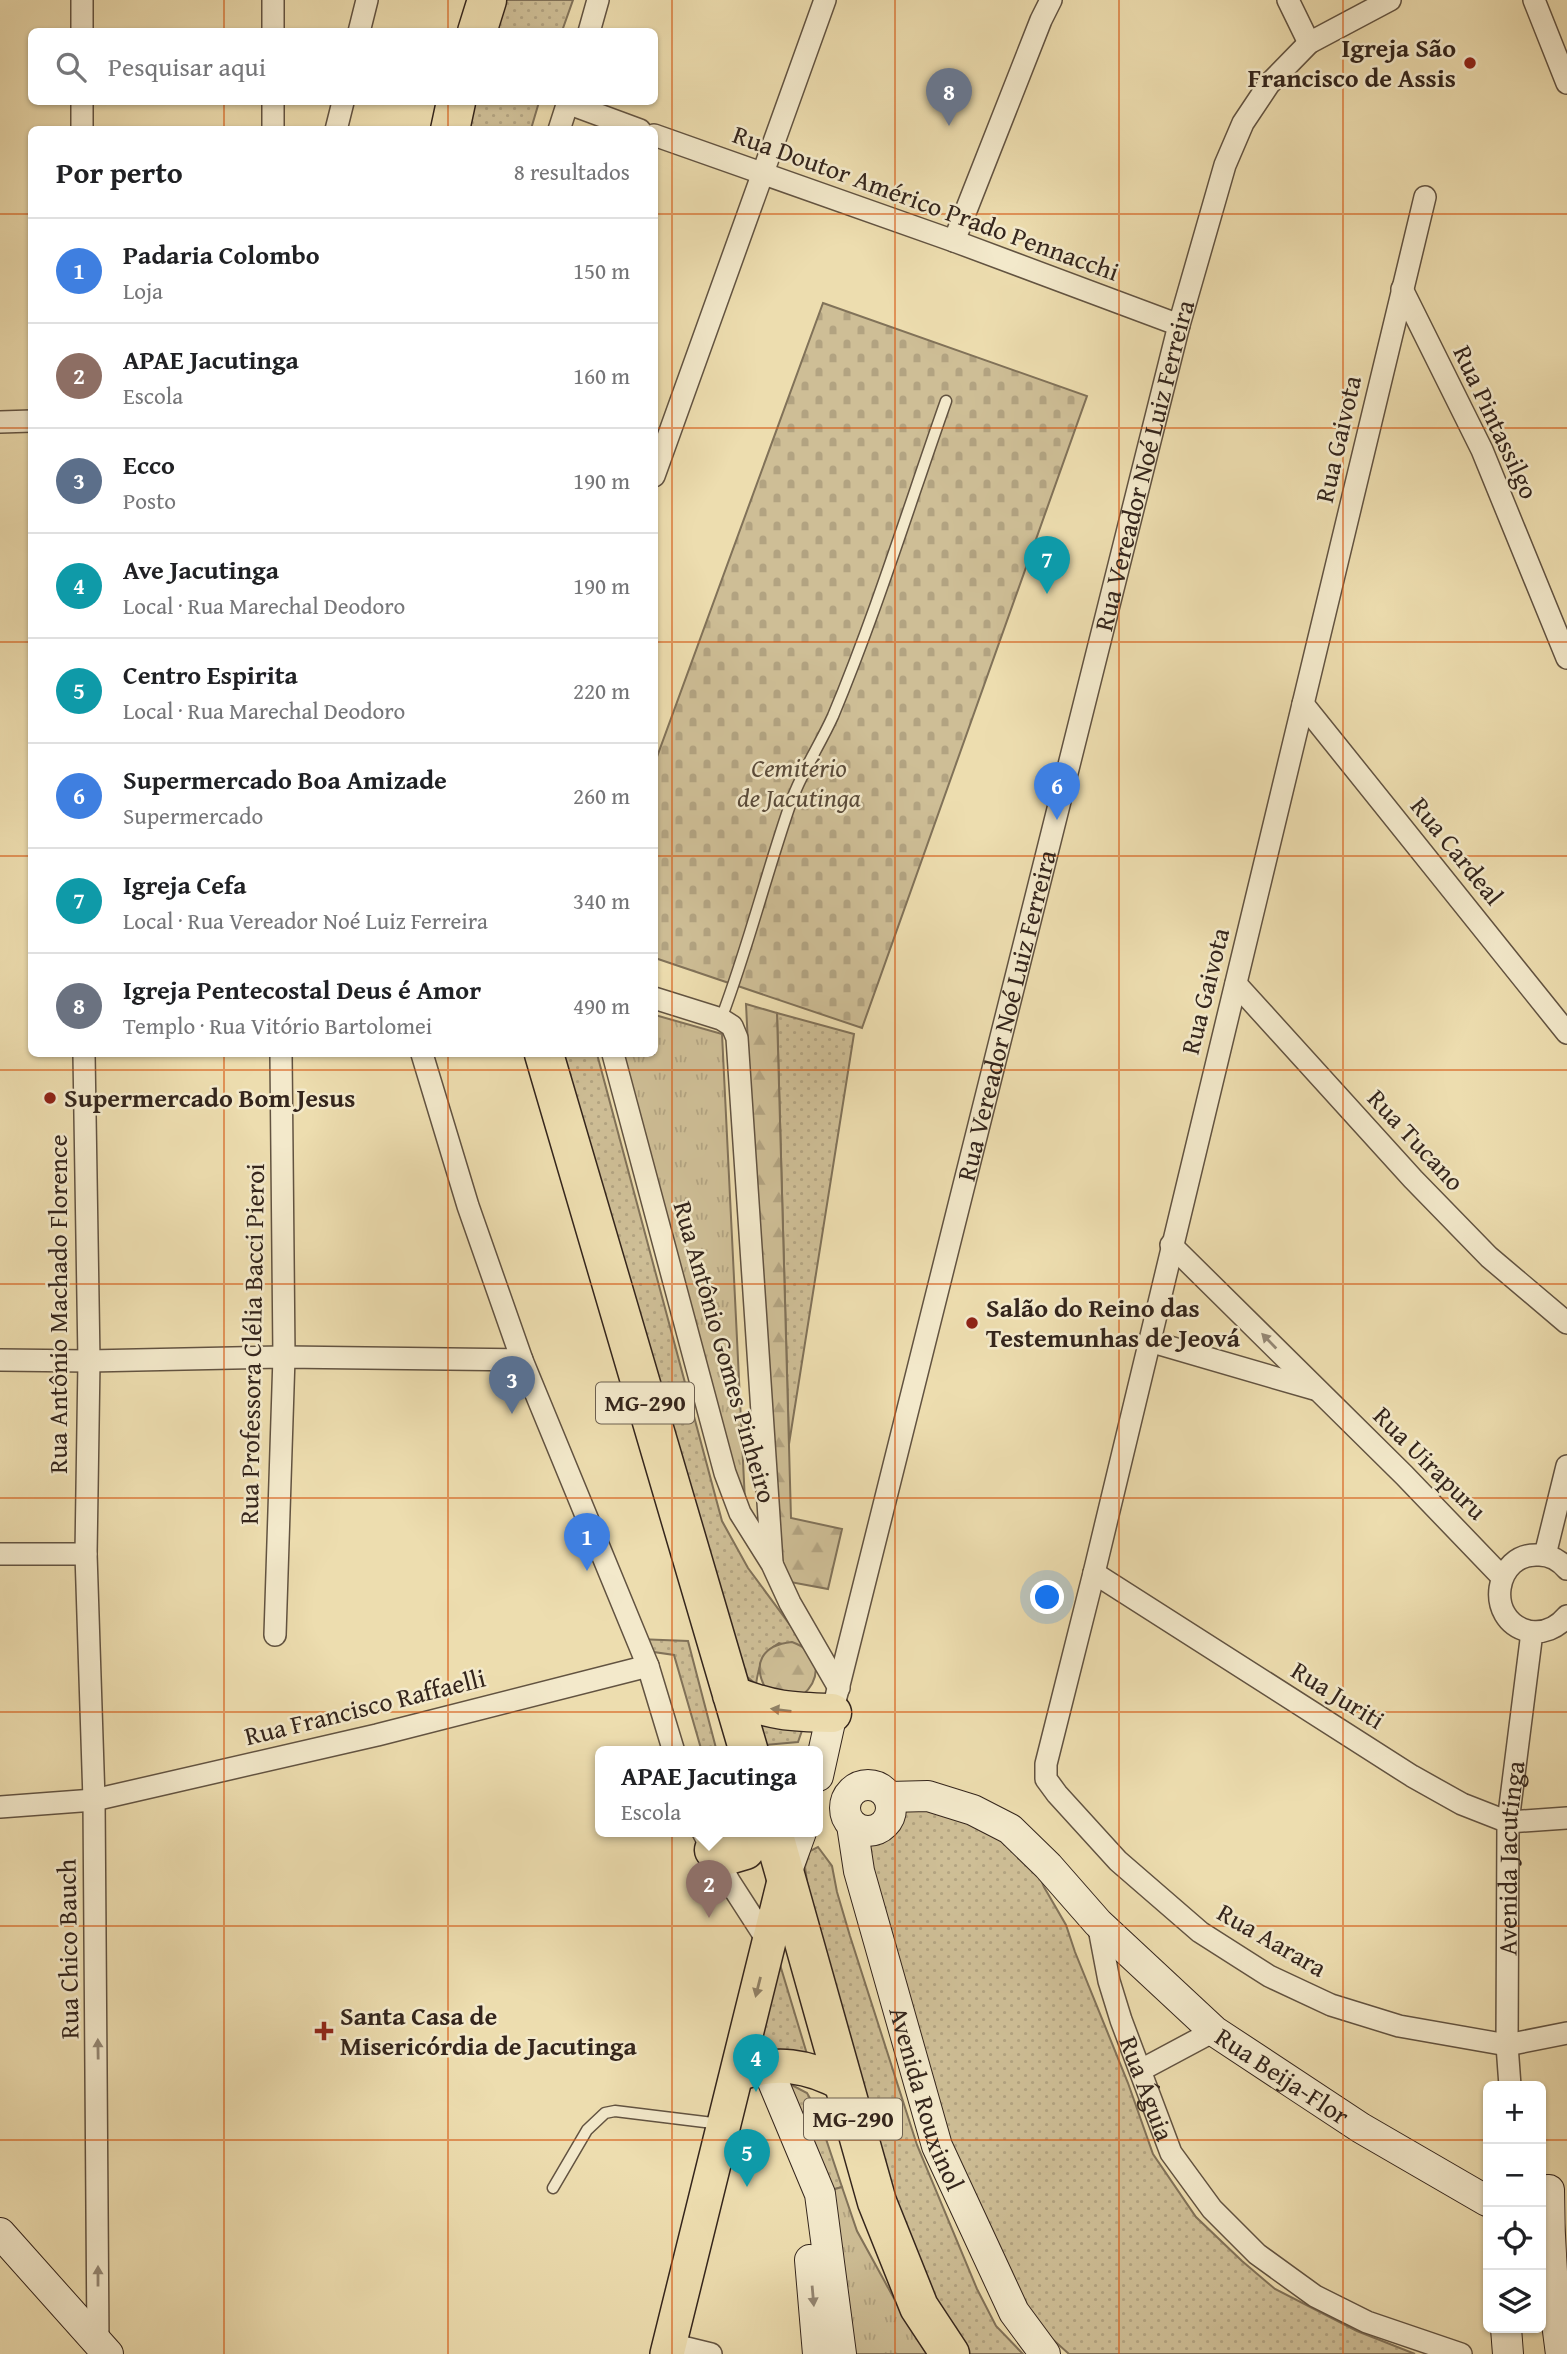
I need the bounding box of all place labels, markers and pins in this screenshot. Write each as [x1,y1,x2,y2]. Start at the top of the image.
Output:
place label: Igreja São Francisco de Assis [1248,28,1456,97]
marker: Igreja São Francisco de Assis [1462,55,1478,71]
pin: 8 [926,68,972,126]
pin: 7 [1024,536,1070,594]
pin: 6 [1034,762,1080,820]
place label: Supermercado Bom Jesus [64,1078,355,1117]
marker: Supermercado Bom Jesus [42,1090,58,1106]
place label: Salão do Reino das Testemunhas de Jeová [986,1288,1241,1357]
marker: Salão do Reino das Testemunhas de Jeová [964,1315,980,1331]
pin: 3 [489,1356,535,1414]
pin: 1 [564,1513,610,1571]
pin: 2 [686,1860,732,1918]
place label: Santa Casa de Misericórdia de Jacutinga [340,1996,637,2065]
marker: Santa Casa de Misericórdia de Jacutinga [314,2021,334,2041]
pin: 4 [733,2034,779,2092]
pin: 5 [724,2129,770,2187]

